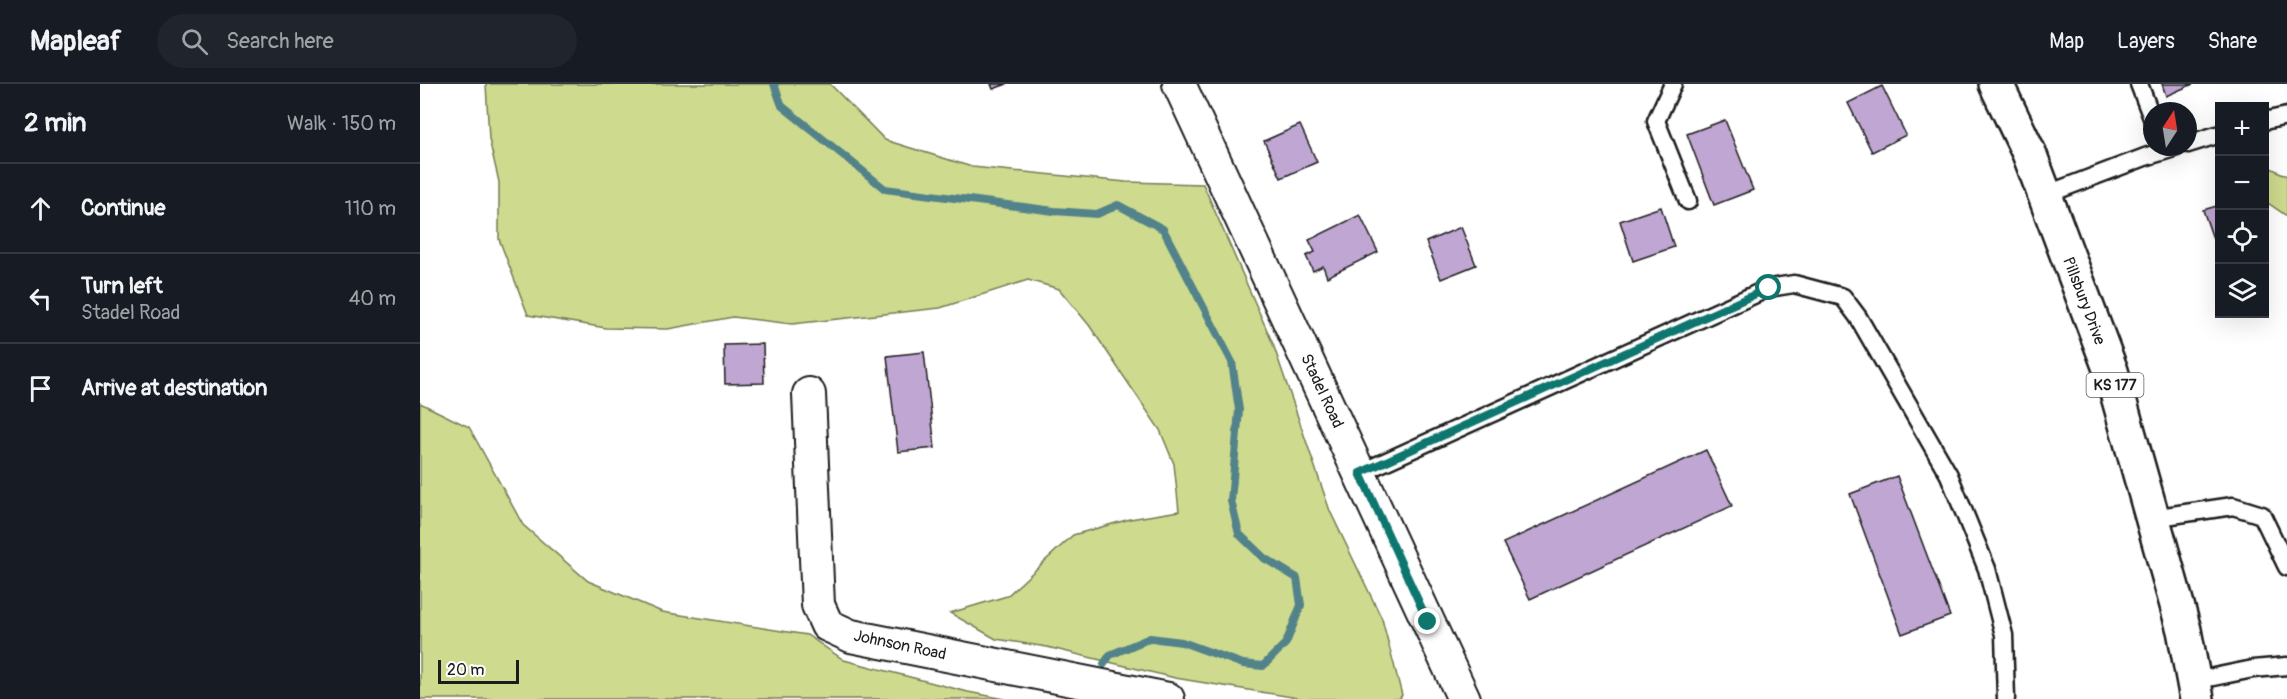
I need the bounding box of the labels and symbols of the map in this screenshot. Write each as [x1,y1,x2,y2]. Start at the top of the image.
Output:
north arrow [2143,102,2197,156]
street label: Pillsbury Drive [2058,254,2110,348]
route start [1755,274,1781,300]
street label: Stadel Road [1296,351,1348,431]
road number: KS 177 [2086,373,2144,397]
route end [1414,608,1440,634]
street label: Johnson Road [852,625,948,665]
scale bar [438,657,519,684]

